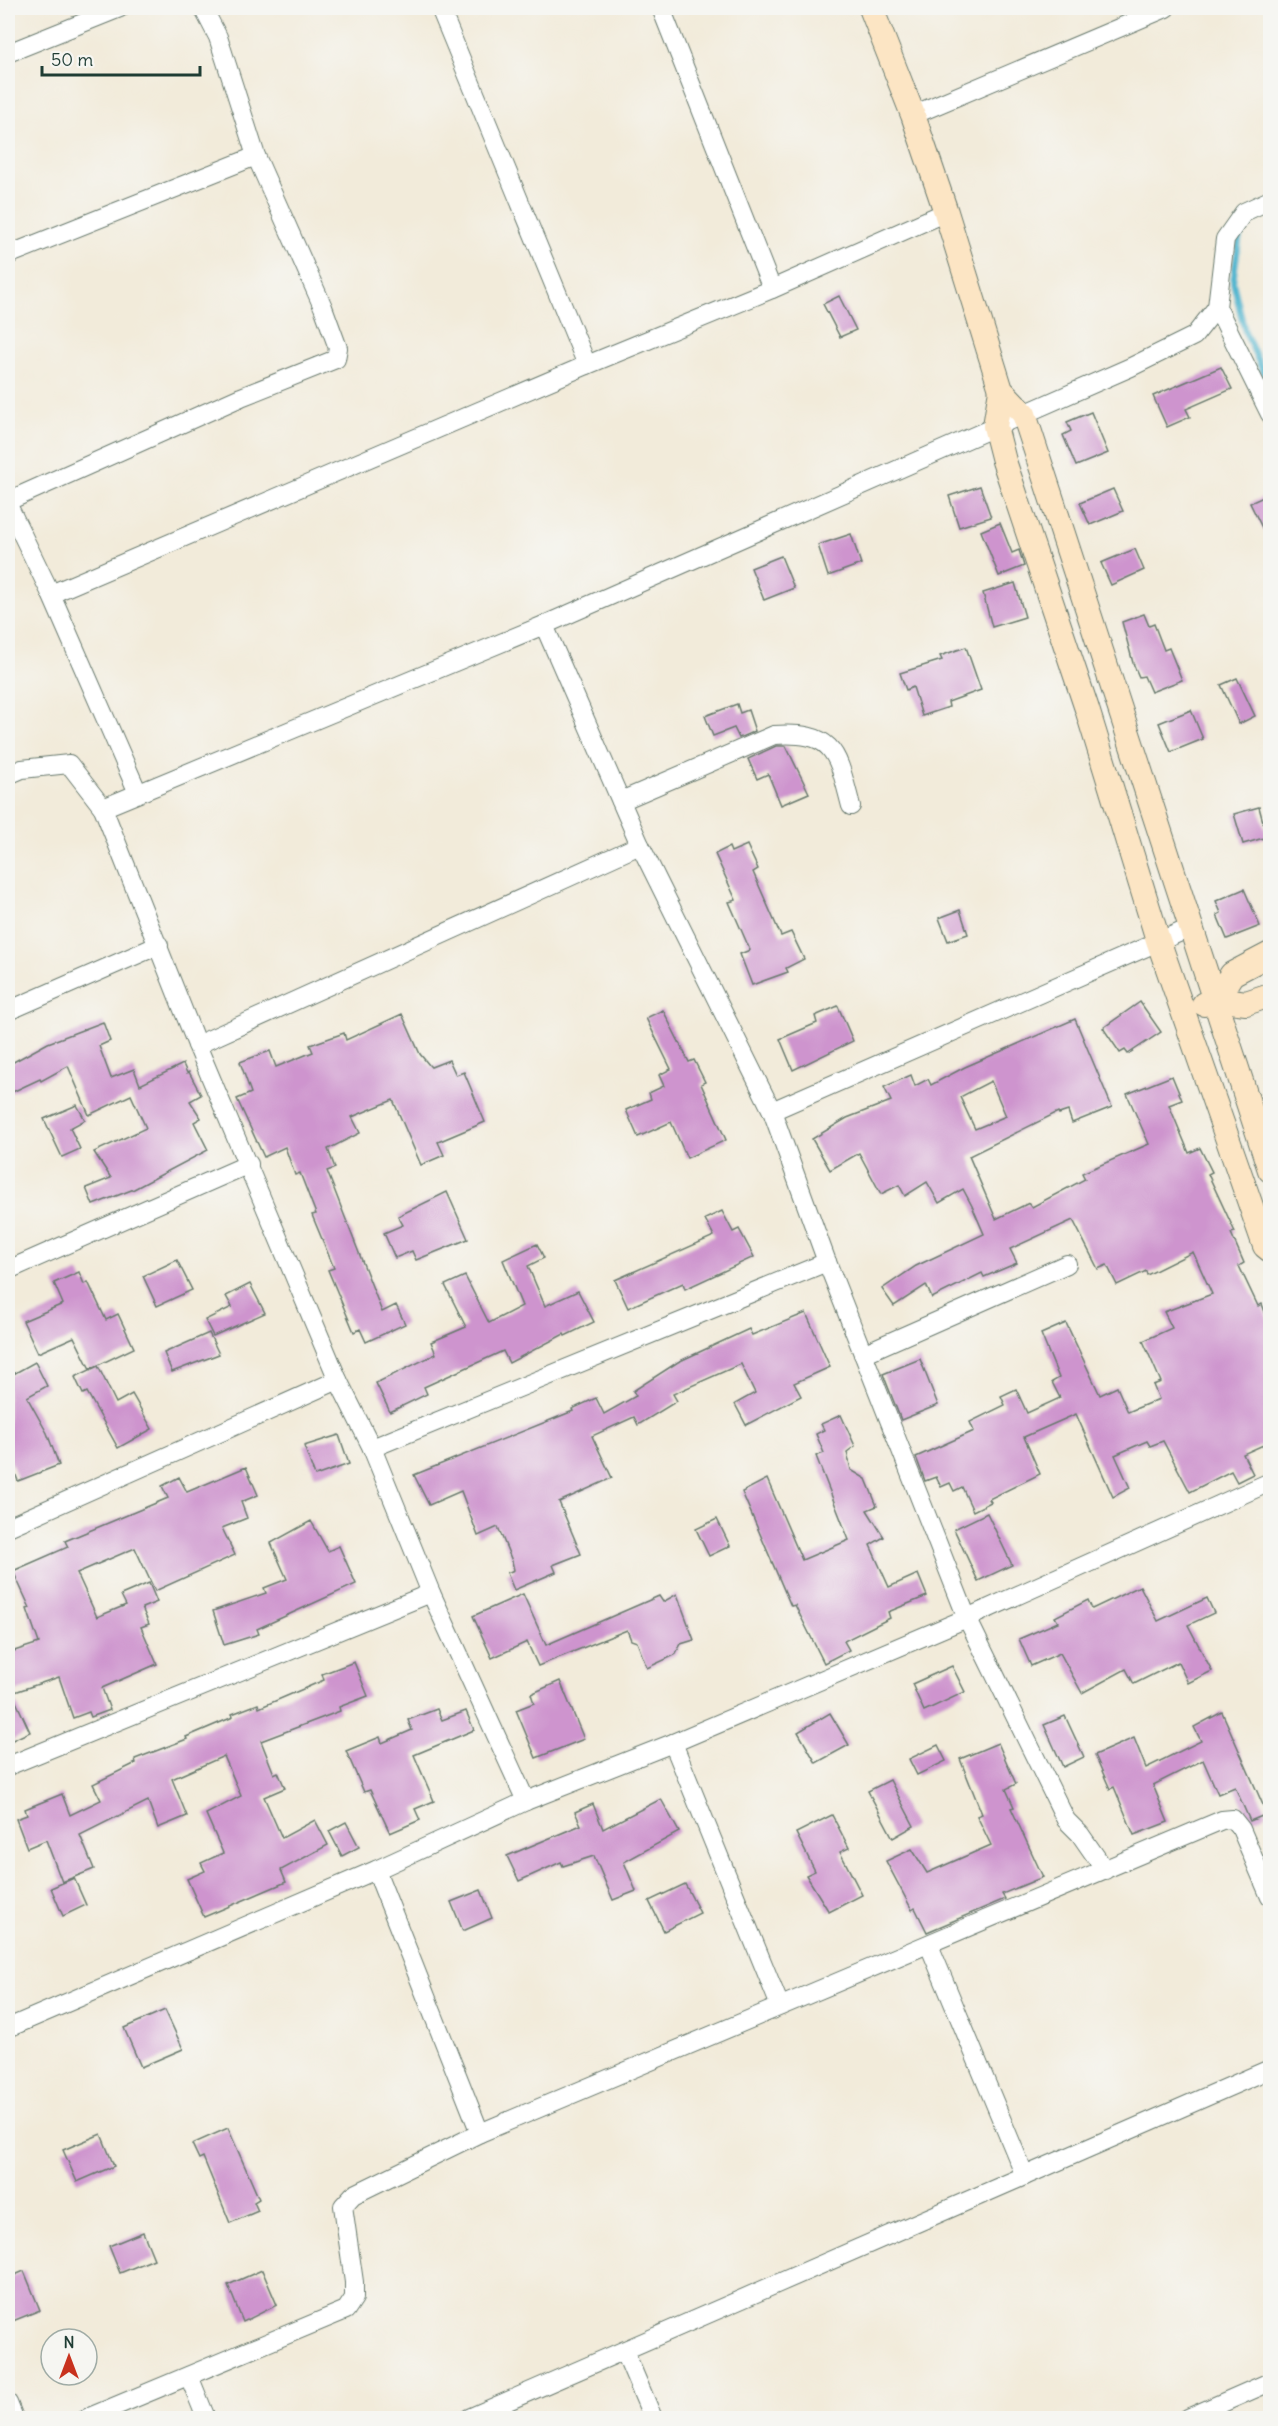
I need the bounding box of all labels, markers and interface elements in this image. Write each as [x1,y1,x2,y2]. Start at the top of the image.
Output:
scale bar [42,39,200,77]
text: 50 m [51,48,93,71]
north arrow [39,2327,99,2387]
text: N [63,2332,75,2352]

